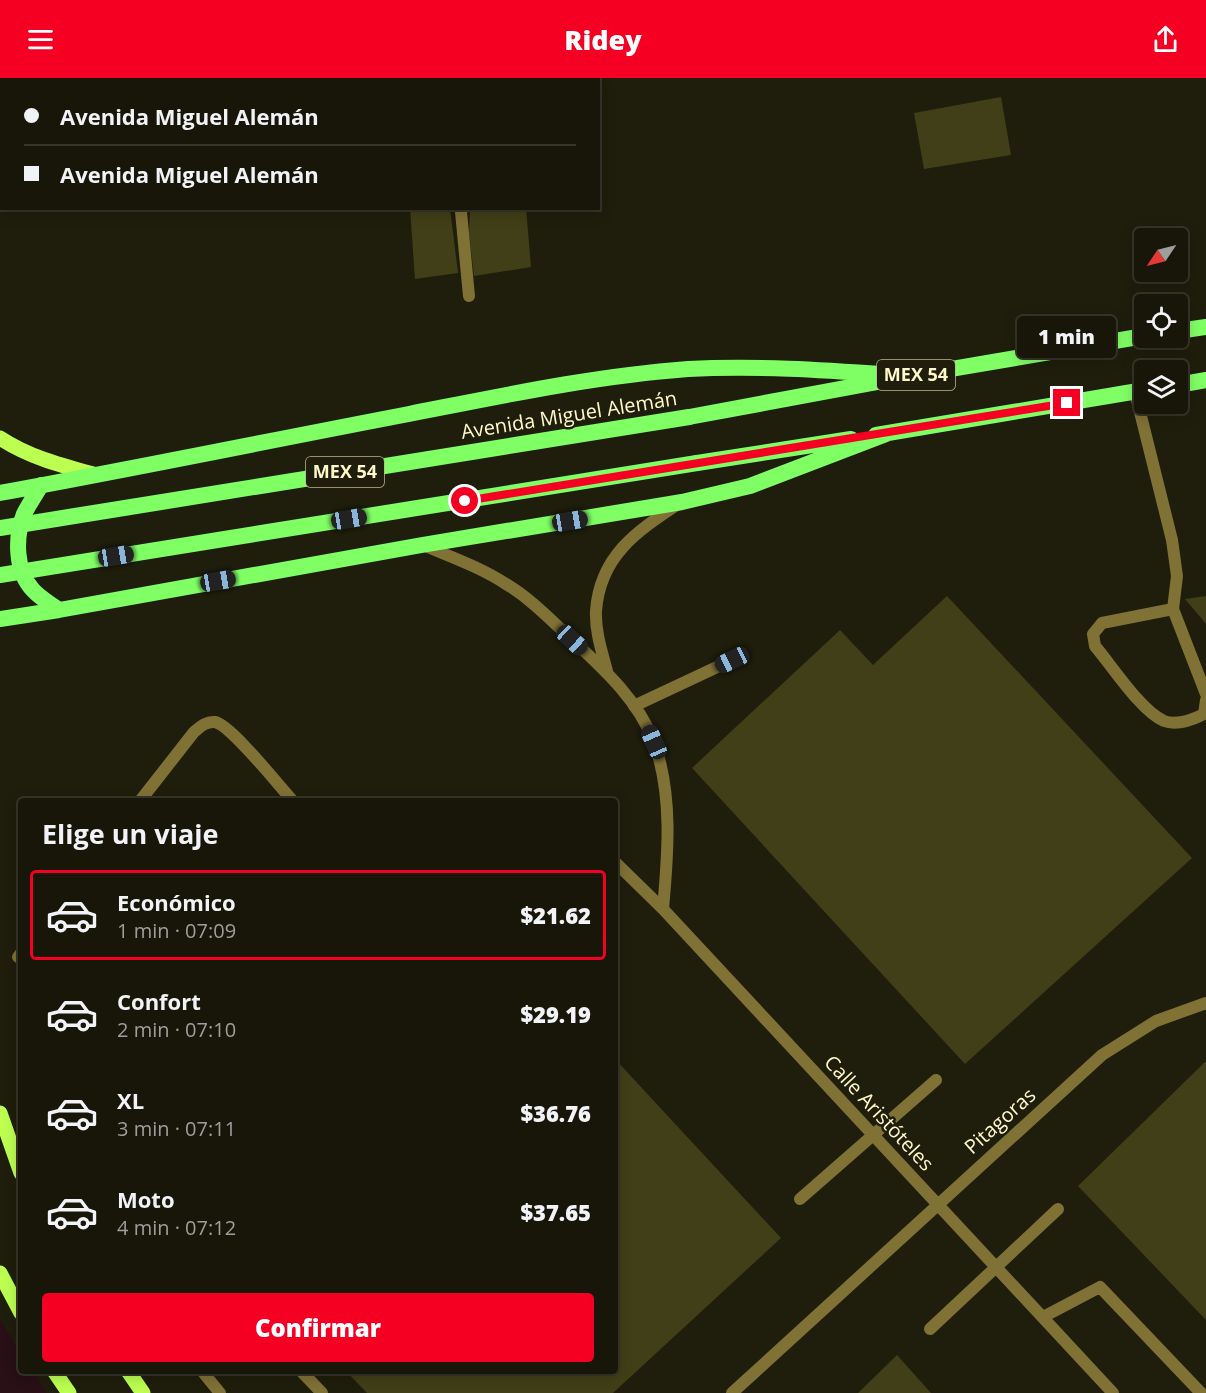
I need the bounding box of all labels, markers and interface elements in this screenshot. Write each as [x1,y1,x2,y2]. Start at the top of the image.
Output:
text: Ridey [564,21,642,58]
icon: menu [24,23,57,56]
icon: share [1149,23,1182,56]
text: Avenida Miguel Alemán [60,101,319,131]
text: Avenida Miguel Alemán [60,159,319,189]
north arrow [1134,228,1188,282]
map controls [1134,228,1188,414]
button: locate [1134,294,1188,348]
callout: 1 min [1018,316,1116,358]
text: 1 min [1038,323,1095,350]
road number: MEX 54 [877,360,955,390]
button: layers [1134,360,1188,414]
street label: Avenida Miguel Alemán [459,384,679,445]
route end [1053,389,1080,416]
road number: MEX 54 [306,457,384,487]
route start [451,487,478,514]
car [330,507,368,531]
car [551,509,589,533]
car [97,544,135,568]
car [199,569,237,593]
car [553,621,591,659]
car [712,644,752,676]
car [638,722,670,762]
text: Elige un viaje [42,815,218,852]
text: Económico [117,887,236,917]
icon: car [45,888,99,942]
text: $21.62 [520,900,591,930]
text: 1 min · 07:09 [117,917,236,944]
text: Confort [117,986,201,1016]
icon: car [45,987,99,1041]
text: $29.19 [520,999,591,1029]
text: 2 min · 07:10 [117,1016,236,1043]
street label: Calle Aristóteles [819,1049,940,1176]
street label: Pitagoras [958,1081,1041,1160]
text: XL [117,1085,144,1115]
icon: car [45,1086,99,1140]
text: $36.76 [520,1098,591,1128]
text: 3 min · 07:11 [117,1115,236,1142]
text: Moto [117,1184,175,1214]
icon: car [45,1185,99,1239]
text: $37.65 [520,1197,591,1227]
text: 4 min · 07:12 [117,1214,236,1241]
button: Confirmar [42,1293,594,1362]

